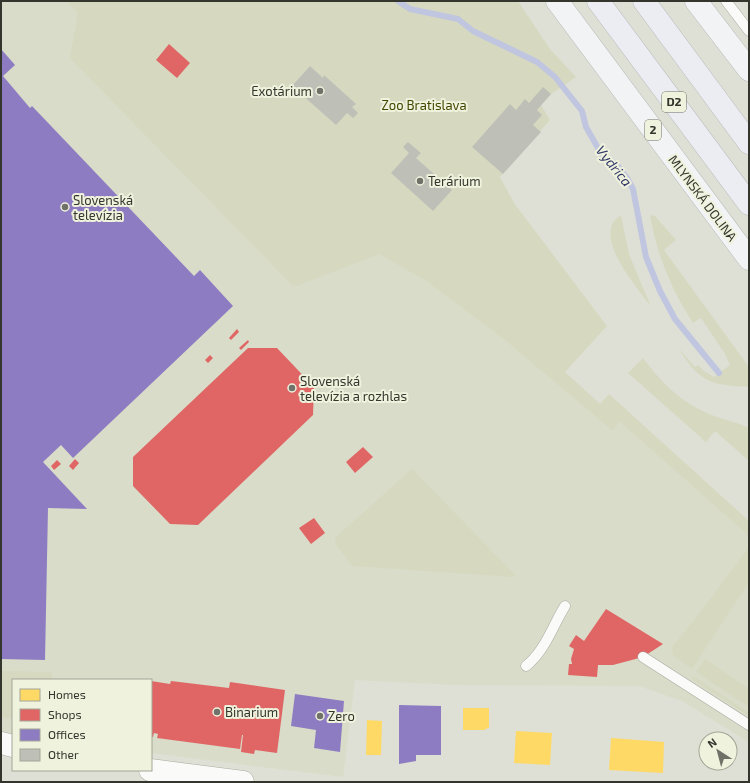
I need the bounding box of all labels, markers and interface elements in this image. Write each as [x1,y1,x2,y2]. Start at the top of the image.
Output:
place label: Exotárium [251,83,312,99]
marker: Exotárium [315,86,325,96]
road number: D2 [662,92,686,112]
park label: Zoo Bratislava [381,97,467,113]
road number: 2 [645,120,661,140]
water label: Vydrica [593,142,636,190]
street label: MLYNSKÁ DOLINA [665,151,741,244]
place label: Terárium [428,173,481,189]
marker: Terárium [415,176,425,186]
place label: Slovenská televízia [73,192,133,223]
marker: Slovenská televízia [60,202,70,212]
place label: Slovenská televízia a rozhlas [300,373,407,404]
marker: Slovenská televízia a rozhlas [287,383,297,393]
legend [12,679,152,771]
text: Homes [48,687,86,701]
place label: Binarium [225,704,278,720]
text: Shops [48,707,82,721]
marker: Binarium [212,707,222,717]
place label: Zero [328,708,355,724]
marker: Zero [315,711,325,721]
text: Offices [48,727,85,741]
north arrow [698,731,738,771]
text: N [705,735,719,750]
text: Other [48,747,79,761]

